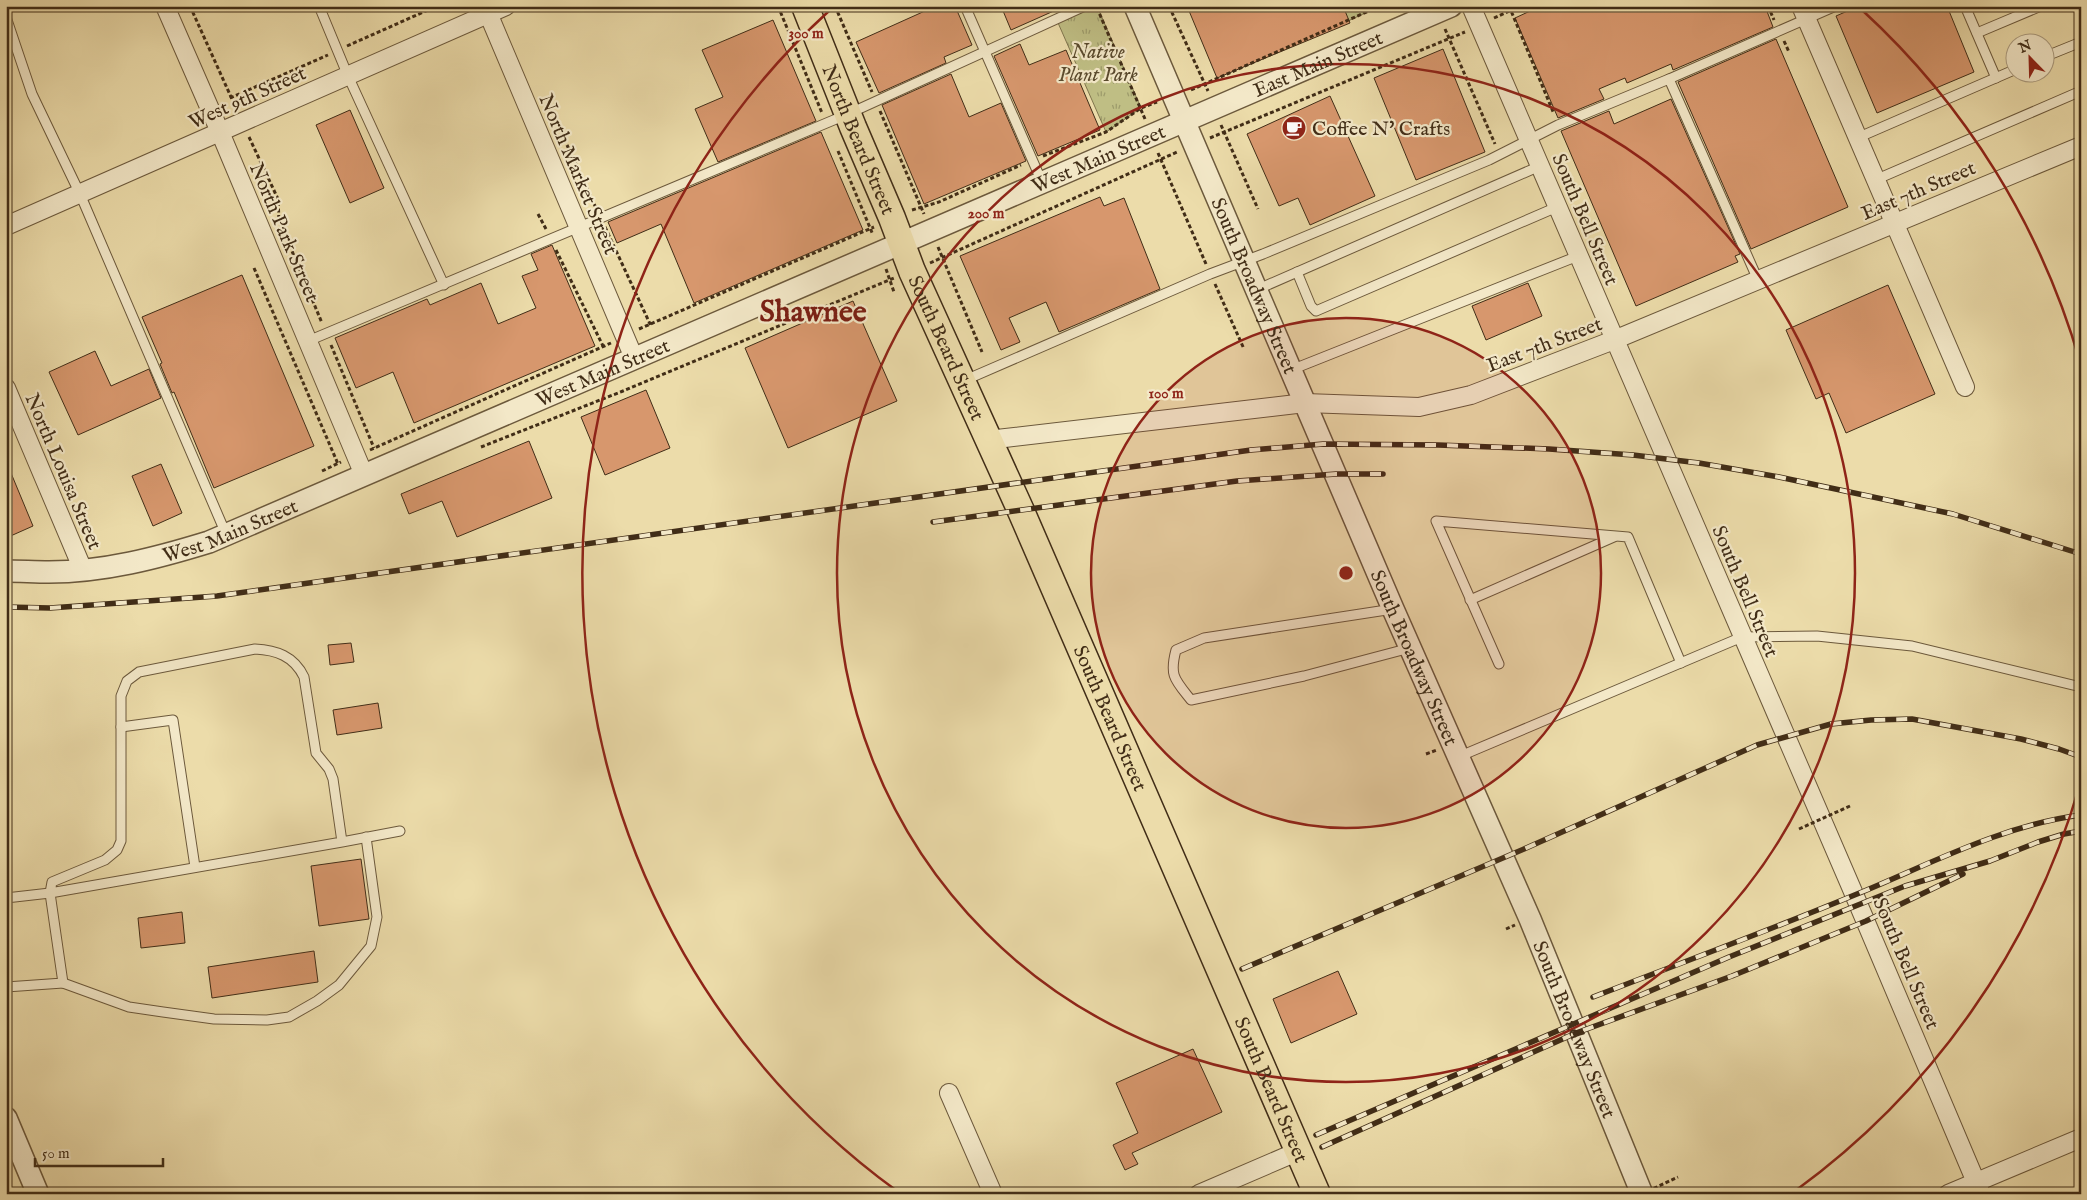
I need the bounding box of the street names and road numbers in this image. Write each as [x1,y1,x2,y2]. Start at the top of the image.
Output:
street label: East Main Street [1250,26,1387,104]
street label: West 9th Street [185,61,310,135]
street label: North Beard Street [816,61,900,219]
street label: North Market Street [532,91,623,259]
street label: West Main Street [1028,120,1170,199]
street label: South Bell Street [1546,150,1624,289]
street label: East 7th Street [1858,156,1980,227]
street label: North Park Street [243,159,324,306]
street label: South Broadway Street [1204,194,1302,378]
street label: South Beard Street [902,272,989,425]
street label: East 7th Street [1483,312,1606,379]
street label: West Main Street [532,334,674,413]
street label: North Louisa Street [18,390,107,554]
street label: West Main Street [160,494,302,569]
street label: South Bell Street [1706,522,1784,661]
street label: South Broadway Street [1364,566,1463,750]
street label: South Beard Street [1067,642,1152,795]
street label: South Bell Street [1867,894,1945,1033]
street label: South Broadway Street [1526,938,1621,1122]
street label: South Beard Street [1228,1013,1313,1167]

